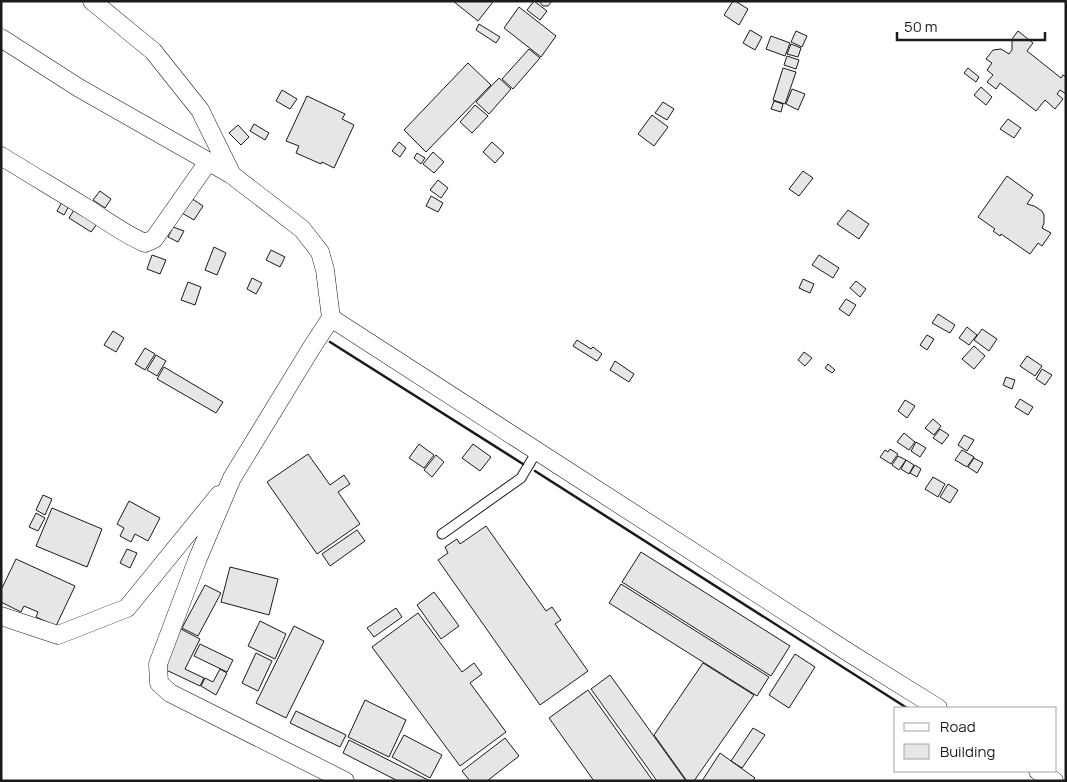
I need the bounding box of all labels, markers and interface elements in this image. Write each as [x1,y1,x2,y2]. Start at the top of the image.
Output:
scale bar [897,10,1044,42]
text: 50 m [904,16,938,37]
legend [894,707,1057,772]
text: Road [940,716,976,737]
text: Building [940,741,995,762]

